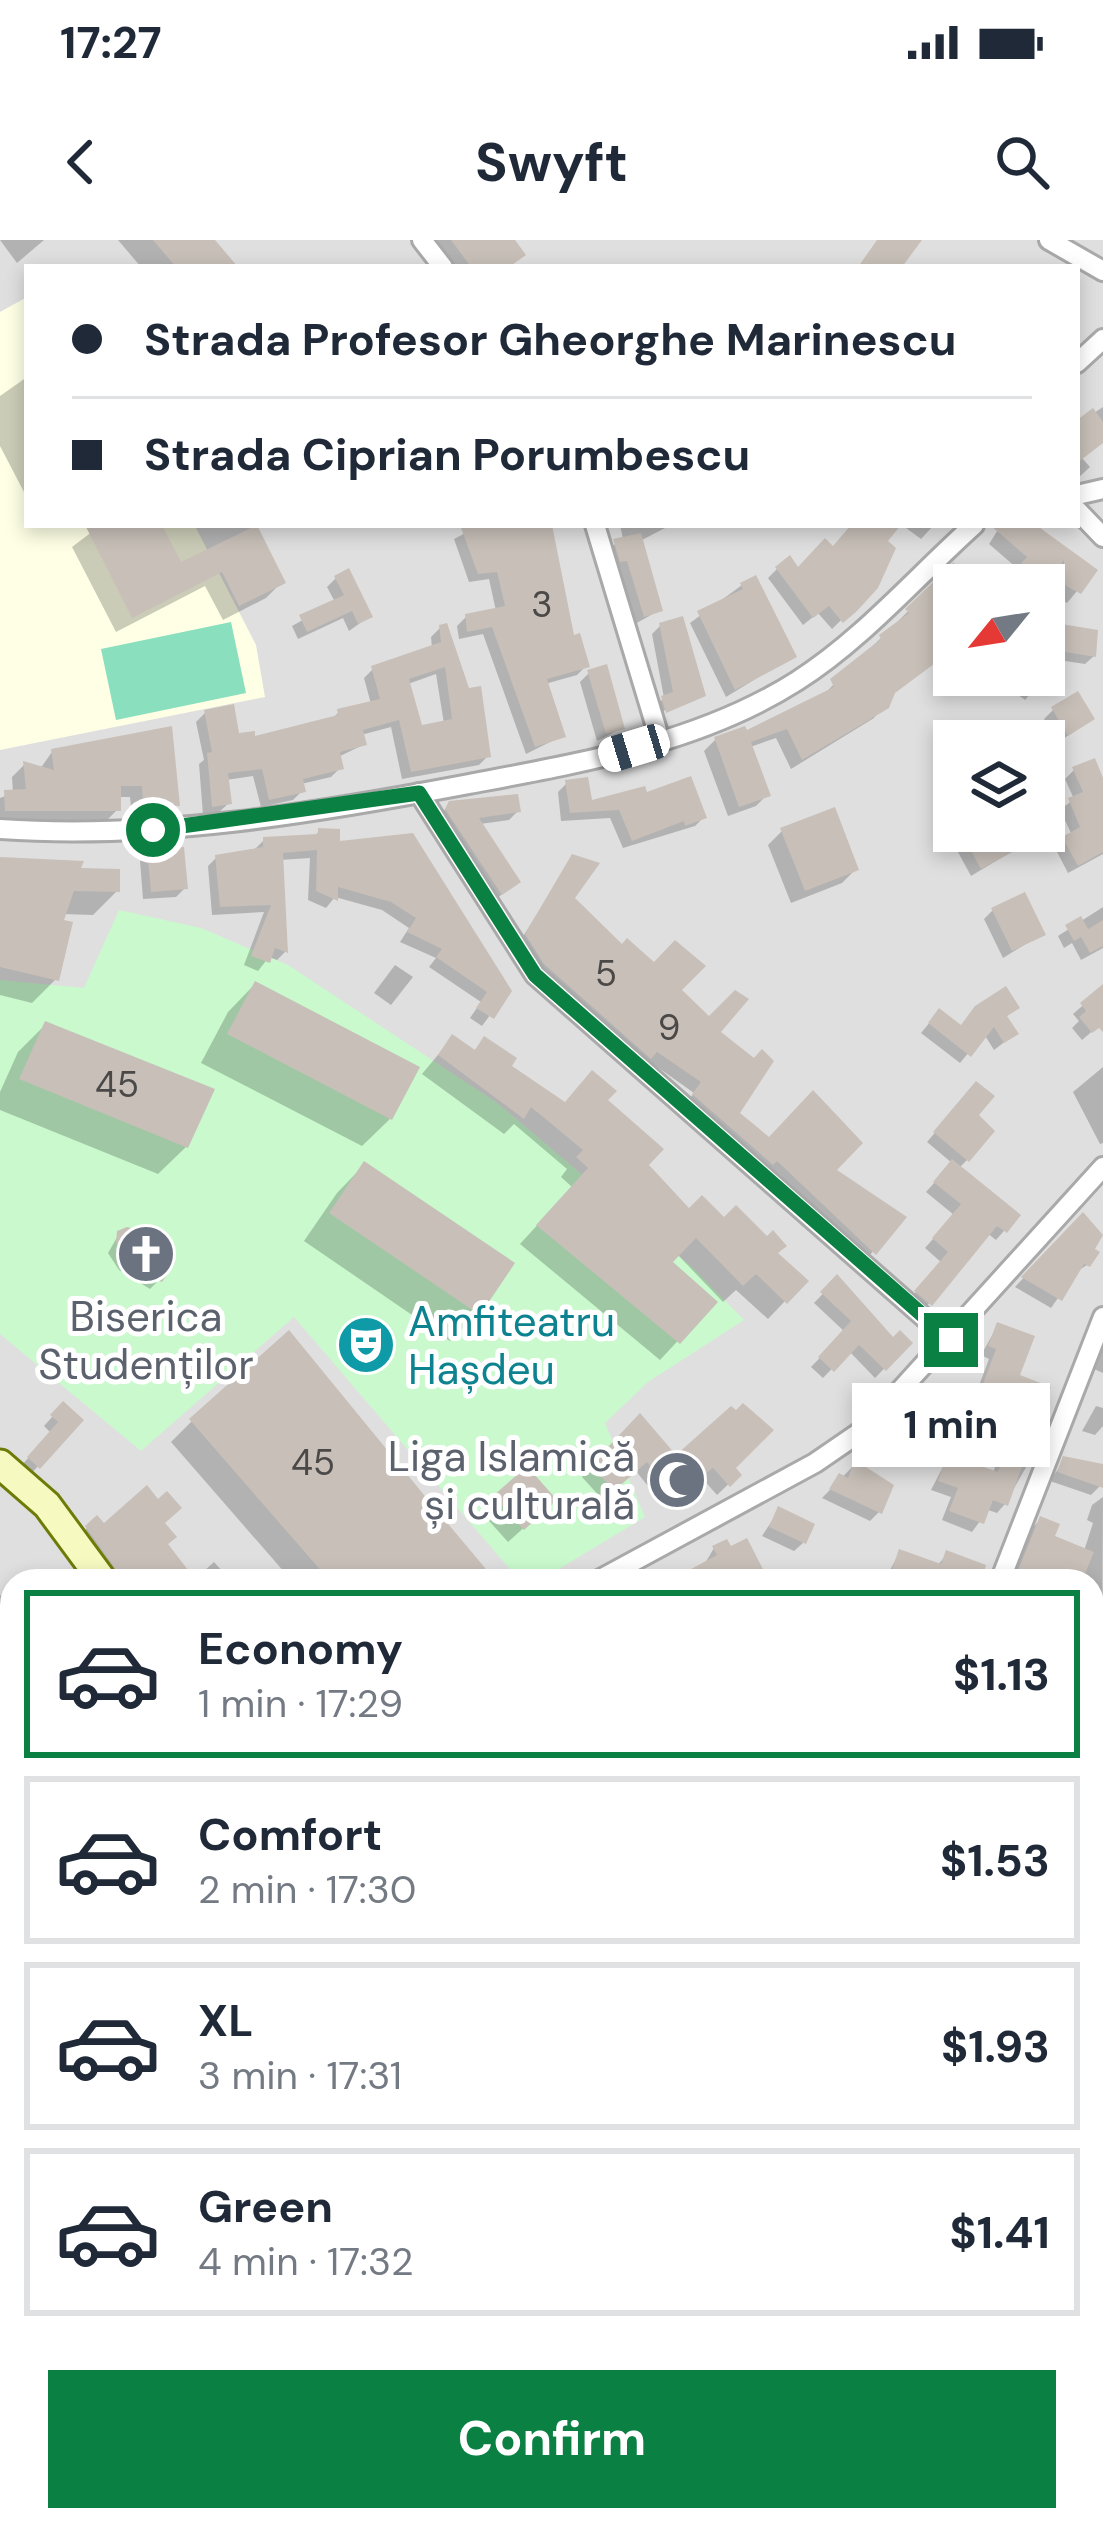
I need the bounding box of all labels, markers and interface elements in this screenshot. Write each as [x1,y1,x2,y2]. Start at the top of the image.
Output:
text: 17:27 [60,13,162,72]
text: Swyft [475,127,628,198]
icon: back [48,129,114,195]
icon: search [989,129,1055,195]
text: Strada Profesor Gheorghe Marinescu [144,310,957,369]
text: Strada Ciprian Porumbescu [144,425,750,484]
north arrow [933,564,1065,696]
map controls [933,564,1065,852]
house number: 3 [531,581,553,628]
car [594,720,674,776]
button: layers [933,720,1065,852]
route start [126,803,180,857]
house number: 5 [595,950,617,997]
house number: 9 [658,1004,680,1051]
house number: 45 [95,1061,139,1108]
church icon: Biserica Studenților [115,1223,177,1285]
place label: Biserica Studenților [38,1289,254,1392]
place label: Amfiteatru Hașdeu [408,1294,615,1397]
route end [924,1313,978,1367]
theatre icon: Amfiteatru Hașdeu [335,1314,397,1376]
callout: 1 min [852,1382,1050,1466]
text: 1 min [904,1399,998,1450]
place label: Liga Islamică și culturală [388,1429,635,1532]
house number: 45 [291,1439,335,1486]
mosque icon: Liga Islamică și culturală [646,1449,708,1511]
text: Economy [198,1619,403,1678]
icon: car [54,1620,162,1728]
text: $1.13 [953,1645,1050,1704]
text: 1 min · 17:29 [198,1678,403,1729]
text: Comfort [198,1805,382,1864]
icon: car [54,1806,162,1914]
text: $1.53 [940,1831,1050,1890]
text: 2 min · 17:30 [198,1864,416,1915]
text: XL [198,1991,253,2050]
icon: car [54,1992,162,2100]
text: $1.93 [941,2017,1050,2076]
text: 3 min · 17:31 [198,2050,402,2101]
text: Green [198,2177,333,2236]
icon: car [54,2178,162,2286]
text: $1.41 [949,2203,1050,2262]
text: 4 min · 17:32 [198,2236,413,2287]
button: Confirm [48,2370,1056,2508]

